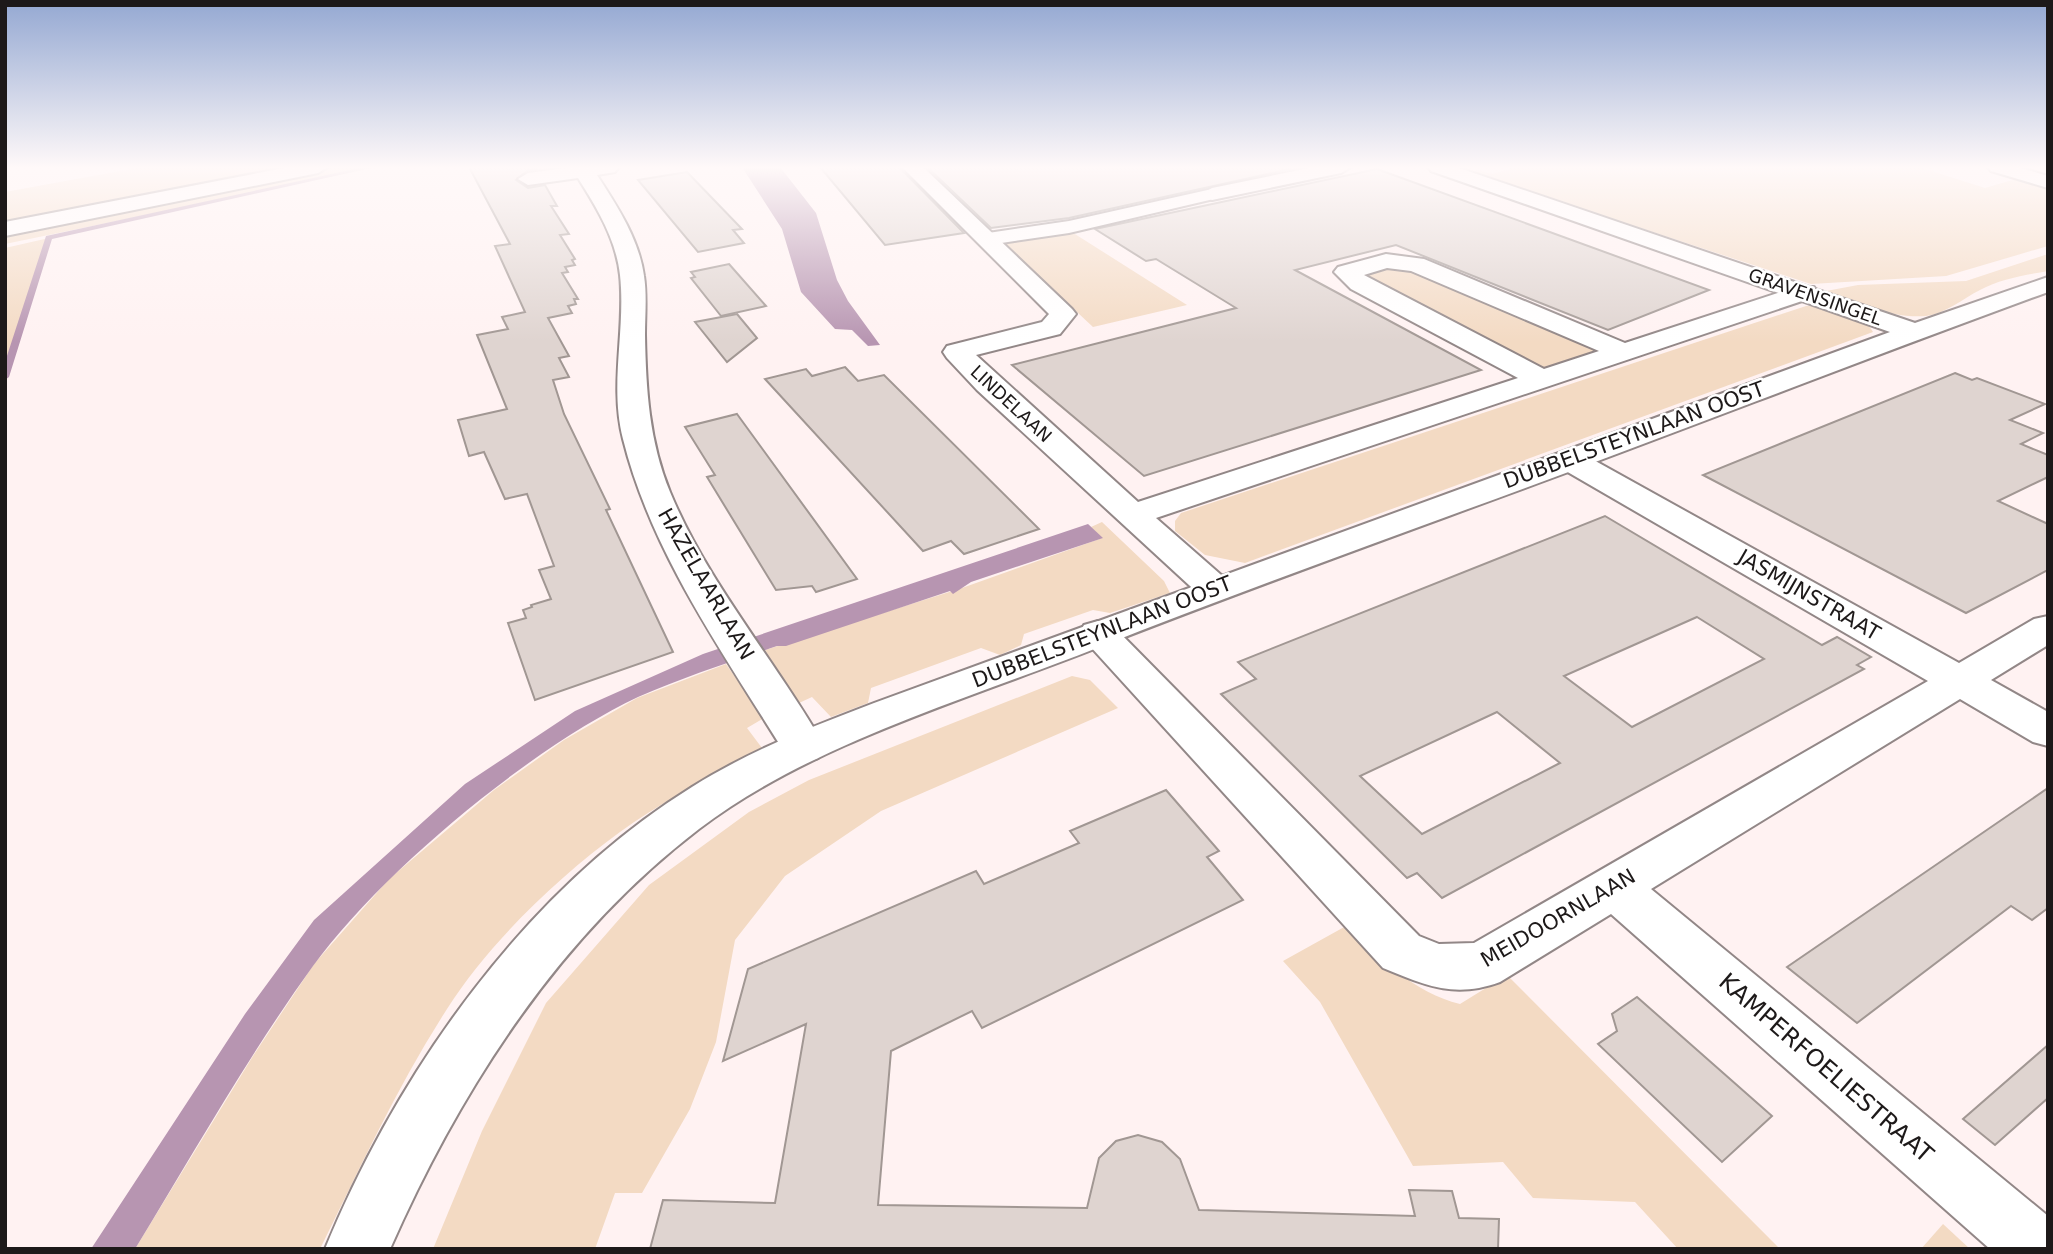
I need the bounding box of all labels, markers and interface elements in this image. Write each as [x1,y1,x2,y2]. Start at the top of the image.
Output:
street label: GRAVENSINGEL [1746,264,1885,329]
street label: LINDELAAN [966,361,1056,446]
street label: DUBBELSTEYNLAAN OOST [1500,376,1768,494]
street label: HAZELAARLAAN [653,504,759,664]
street label: JASMIJNSTRAAT [1732,544,1884,646]
street label: DUBBELSTEYNLAAN OOST [969,571,1235,693]
street label: MEIDOORNLAAN [1477,864,1639,972]
street label: KAMPERFOELIESTRAAT [1713,968,1939,1169]

